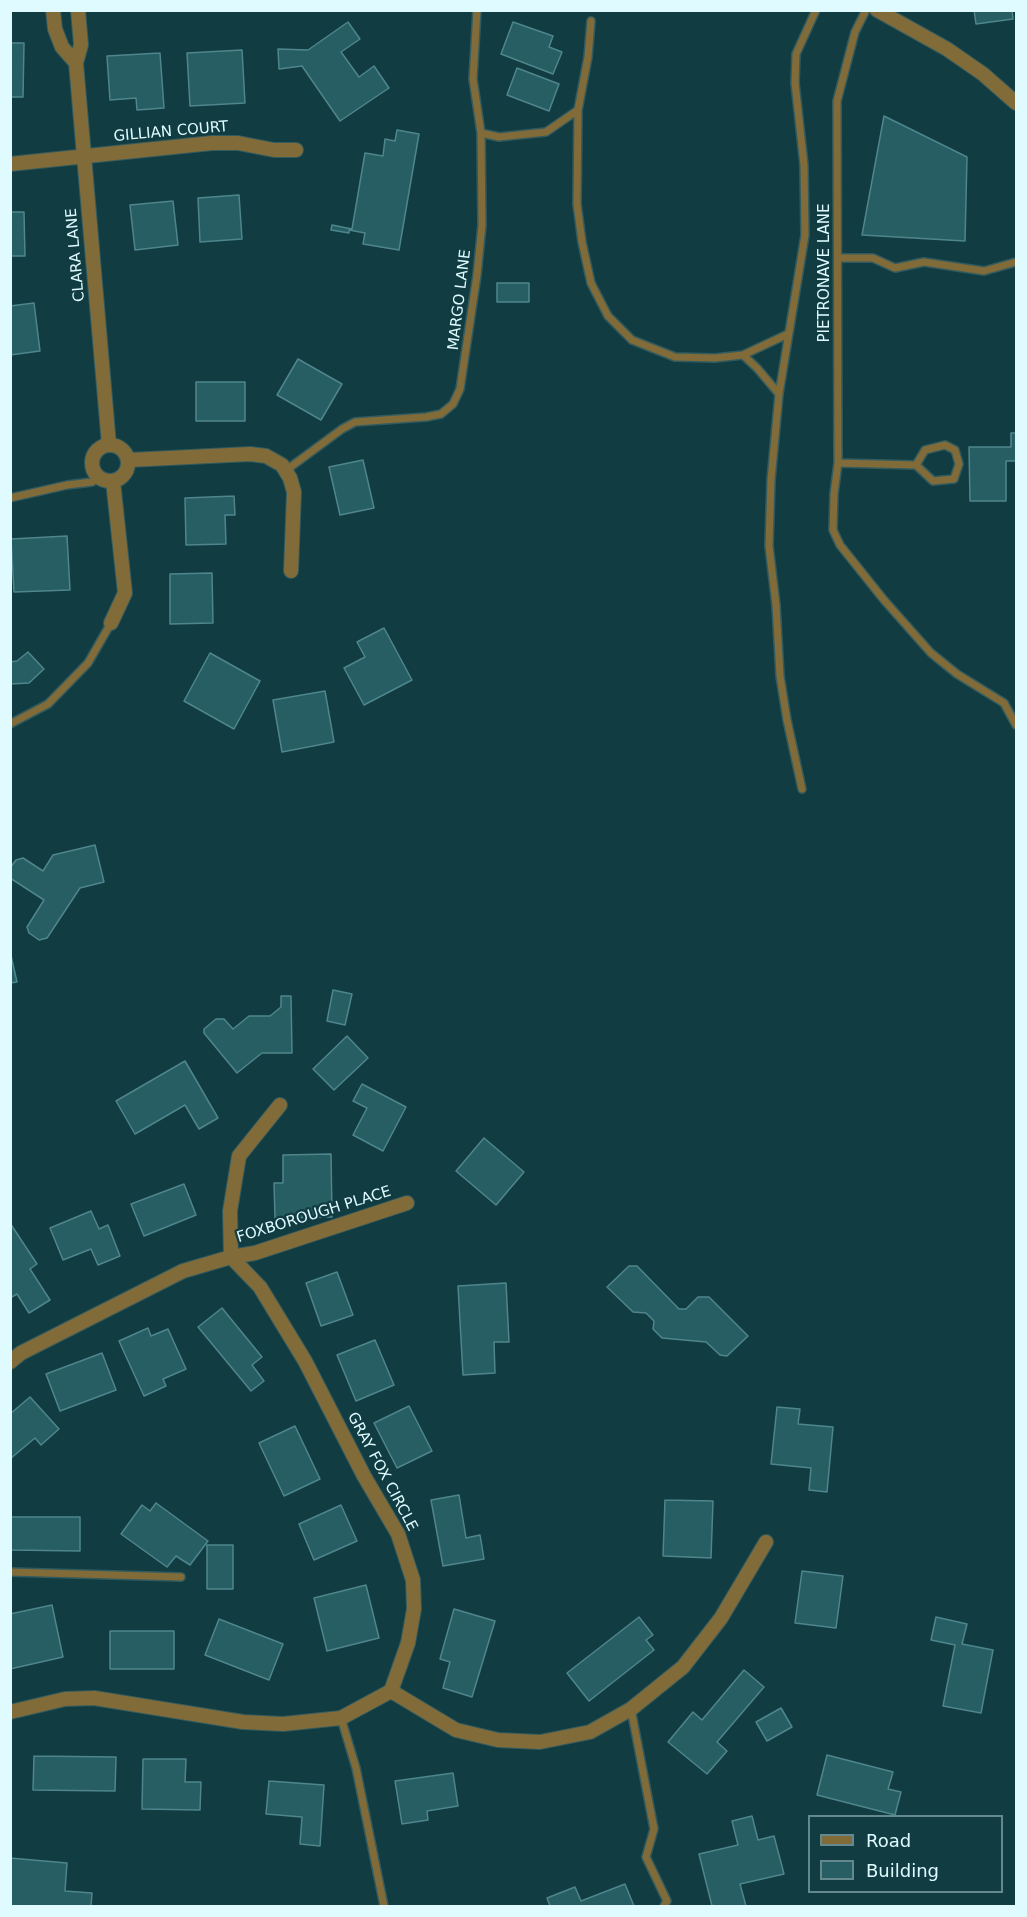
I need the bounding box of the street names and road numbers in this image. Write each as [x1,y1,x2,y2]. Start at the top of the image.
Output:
street label: GILLIAN COURT [113,118,229,146]
street label: PIETRONAVE LANE [816,203,834,343]
street label: CLARA LANE [63,207,89,303]
street label: MARGO LANE [445,249,475,351]
street label: FOXBOROUGH PLACE [235,1183,393,1247]
street label: GRAY FOX CIRCLE [343,1410,421,1534]

